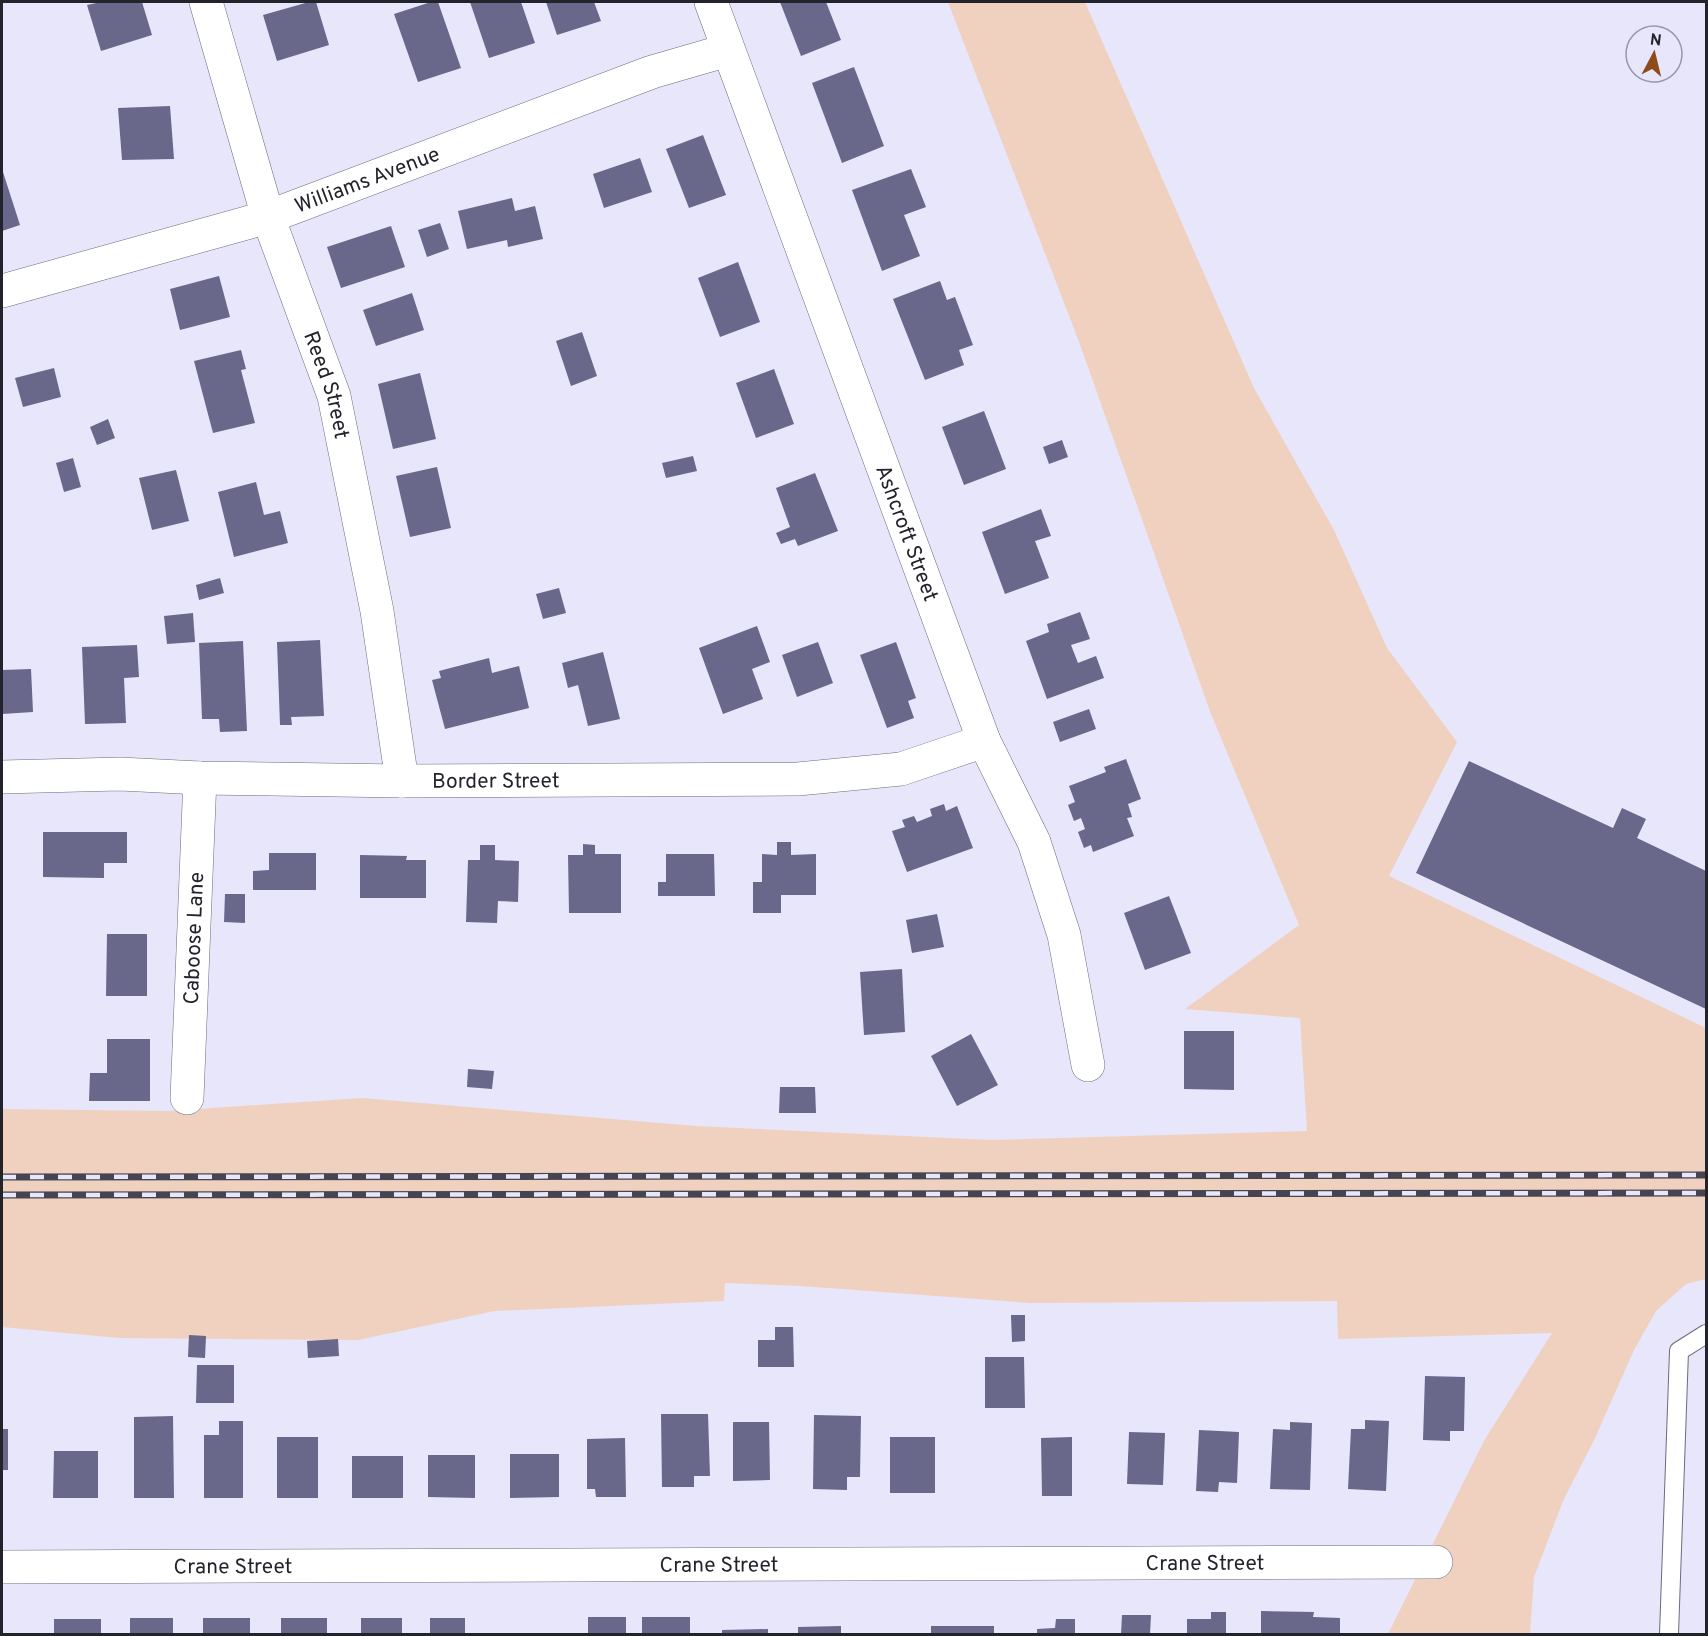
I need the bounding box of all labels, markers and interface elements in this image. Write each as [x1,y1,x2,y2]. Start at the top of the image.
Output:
north arrow [1624,24,1684,84]
text: N [1649,30,1663,52]
street label: Williams Avenue [291,141,444,221]
street label: Reed Street [296,328,354,441]
street label: Ashcroft Street [868,461,943,606]
street label: Border Street [432,768,560,796]
street label: Caboose Lane [179,871,211,1005]
street label: Crane Street [1145,1551,1265,1578]
street label: Crane Street [659,1552,779,1580]
street label: Crane Street [173,1554,293,1581]

